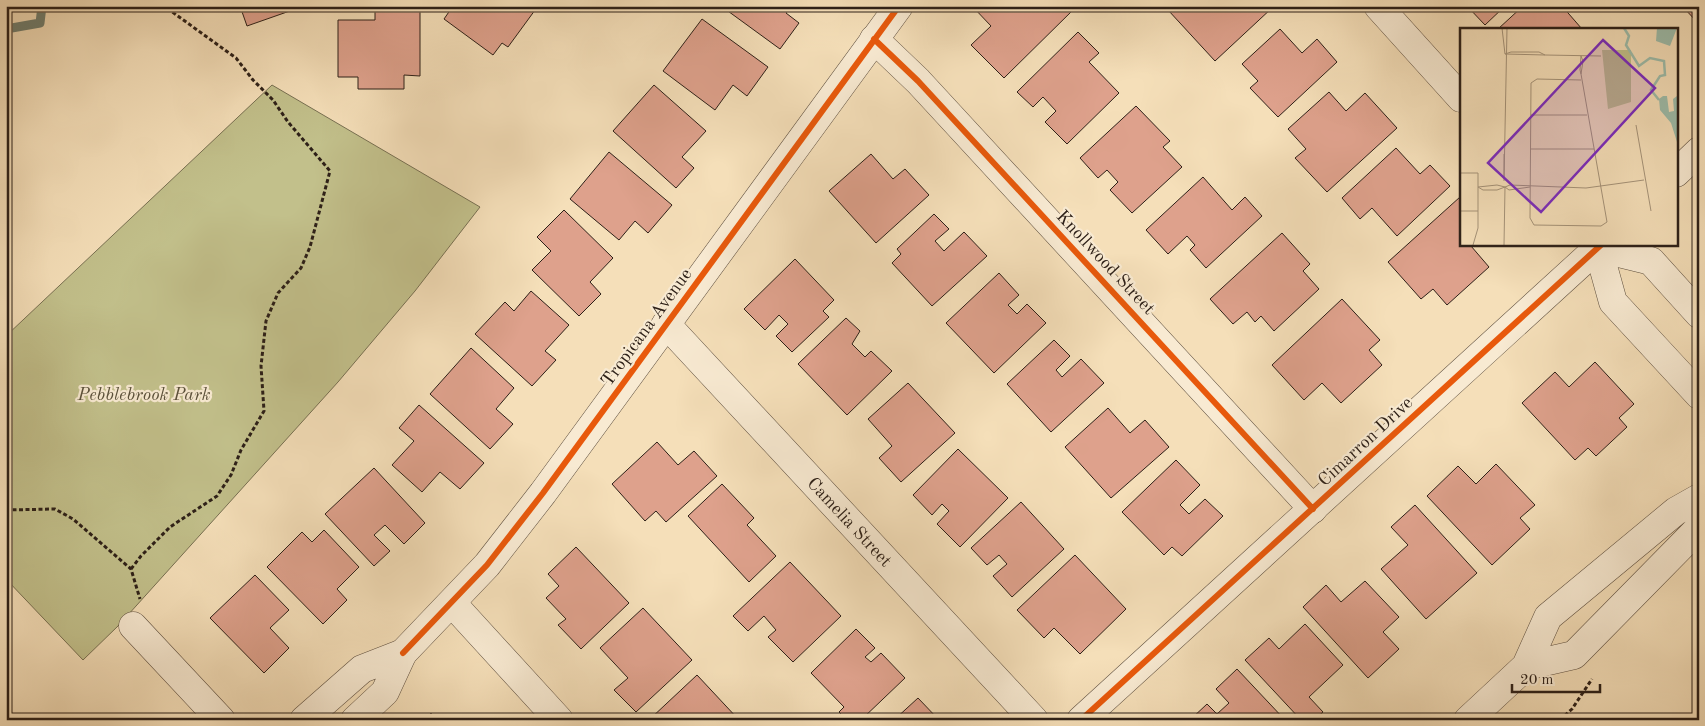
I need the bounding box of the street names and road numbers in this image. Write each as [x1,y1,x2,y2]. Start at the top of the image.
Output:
street label: Knollwood Street [1053,207,1158,318]
street label: Tropicana Avenue [598,265,696,390]
street label: Cimarron Drive [1315,394,1416,490]
street label: Camelia Street [803,474,895,571]

